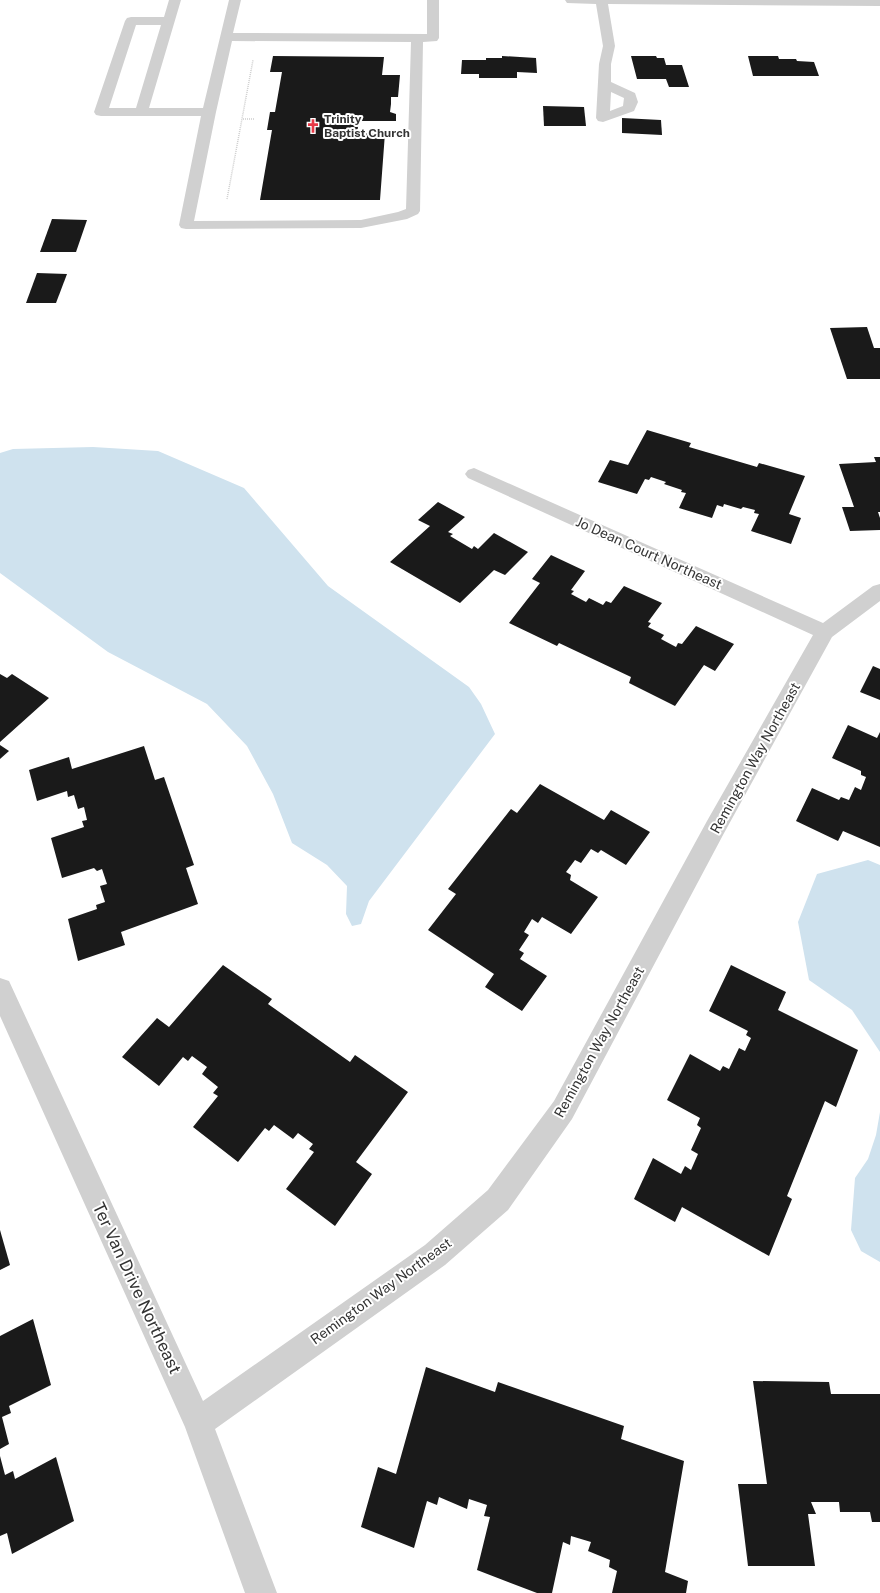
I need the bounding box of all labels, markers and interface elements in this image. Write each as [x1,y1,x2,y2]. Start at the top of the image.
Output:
place label: Trinity Baptist Church [324,112,410,140]
church icon: Trinity Baptist Church [305,118,321,134]
street label: Jo Dean Court Northeast [573,513,725,593]
street label: Remington Way Northeast [707,680,803,836]
street label: Remington Way Northeast [551,964,647,1120]
street label: Ter Van Drive Northeast [88,1199,186,1377]
street label: Remington Way Northeast [307,1235,455,1347]

